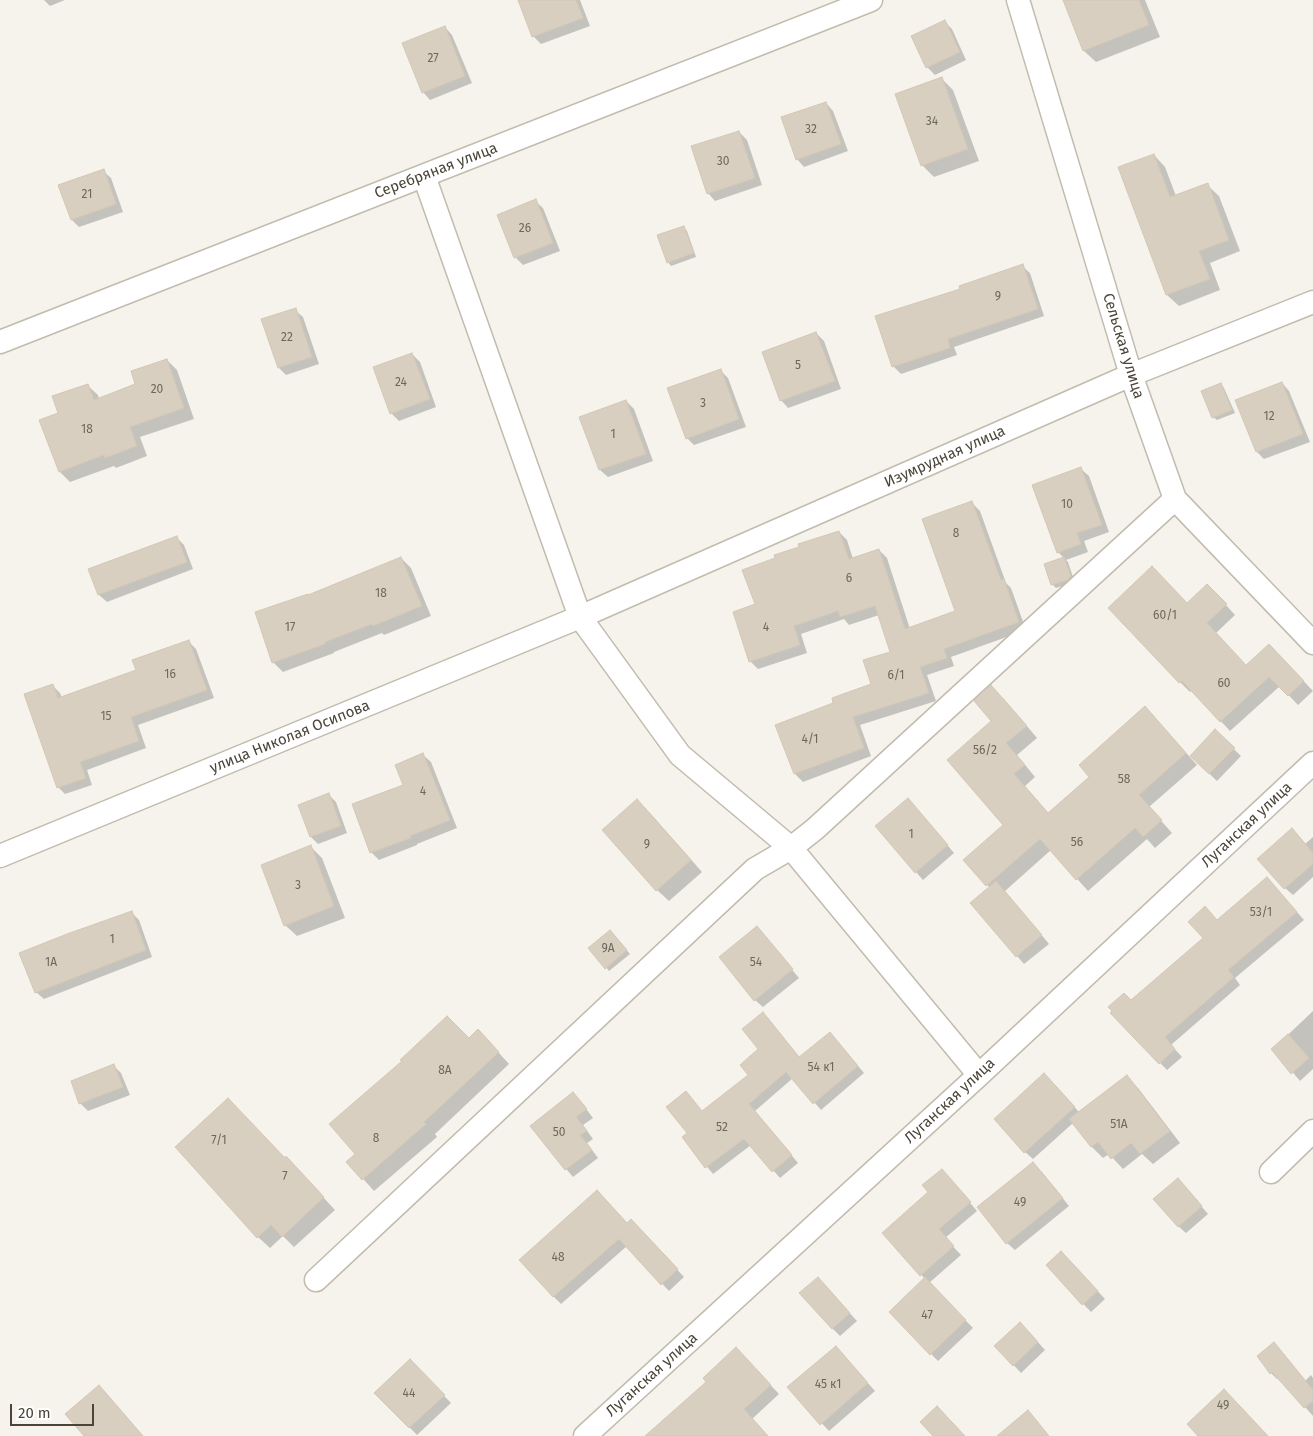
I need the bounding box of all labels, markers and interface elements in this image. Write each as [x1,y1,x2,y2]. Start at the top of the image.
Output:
house number: 27 [427,52,439,66]
house number: 34 [926,115,938,129]
house number: 32 [805,123,817,137]
street label: Серебряная улица [372,139,500,203]
house number: 30 [717,155,729,169]
house number: 21 [82,188,92,202]
house number: 26 [519,222,531,236]
house number: 9 [995,290,1001,304]
street label: Сельская улица [1098,291,1148,401]
house number: 22 [281,331,293,345]
house number: 5 [795,359,801,373]
house number: 24 [395,376,407,390]
house number: 20 [151,383,163,397]
house number: 3 [700,397,706,411]
house number: 12 [1263,410,1275,424]
street label: Изумрудная улица [882,422,1008,492]
house number: 18 [81,423,93,437]
house number: 1 [610,428,616,442]
house number: 10 [1061,498,1073,512]
house number: 8 [953,527,959,541]
house number: 6 [846,572,852,586]
house number: 18 [375,587,387,601]
house number: 60/1 [1153,609,1177,623]
house number: 17 [285,621,295,635]
house number: 4 [763,621,769,635]
house number: 16 [164,668,176,682]
house number: 6/1 [888,669,904,683]
house number: 60 [1217,677,1231,691]
street label: улица Николая Осипова [207,697,373,777]
house number: 15 [100,710,112,724]
house number: 4/1 [802,733,818,747]
house number: 56/2 [973,744,997,758]
house number: 58 [1118,773,1130,787]
street label: Луганская улица [1198,778,1296,872]
house number: 4 [420,785,426,799]
house number: 1 [908,828,914,842]
house number: 56 [1071,836,1083,850]
house number: 9 [644,838,650,852]
house number: 3 [295,879,301,893]
house number: 53/1 [1250,906,1272,920]
house number: 1 [109,933,115,947]
house number: 9А [601,942,615,956]
house number: 1А [45,956,57,970]
house number: 54 [750,956,762,970]
street label: Луганская улица [901,1054,999,1148]
house number: 54 к1 [808,1061,834,1075]
house number: 8А [438,1064,452,1078]
house number: 51А [1110,1118,1128,1132]
house number: 52 [716,1121,728,1135]
house number: 50 [553,1126,565,1140]
house number: 8 [373,1132,379,1146]
house number: 7/1 [211,1134,227,1148]
house number: 7 [282,1170,288,1184]
house number: 49 [1014,1196,1026,1210]
house number: 48 [552,1251,564,1265]
house number: 47 [921,1309,933,1323]
street label: Луганская улица [602,1329,702,1421]
house number: 45 к1 [815,1378,841,1392]
house number: 44 [403,1387,415,1401]
scale bar [12,1394,96,1426]
house number: 49 [1217,1399,1229,1413]
text: 20 m [18,1404,51,1422]

